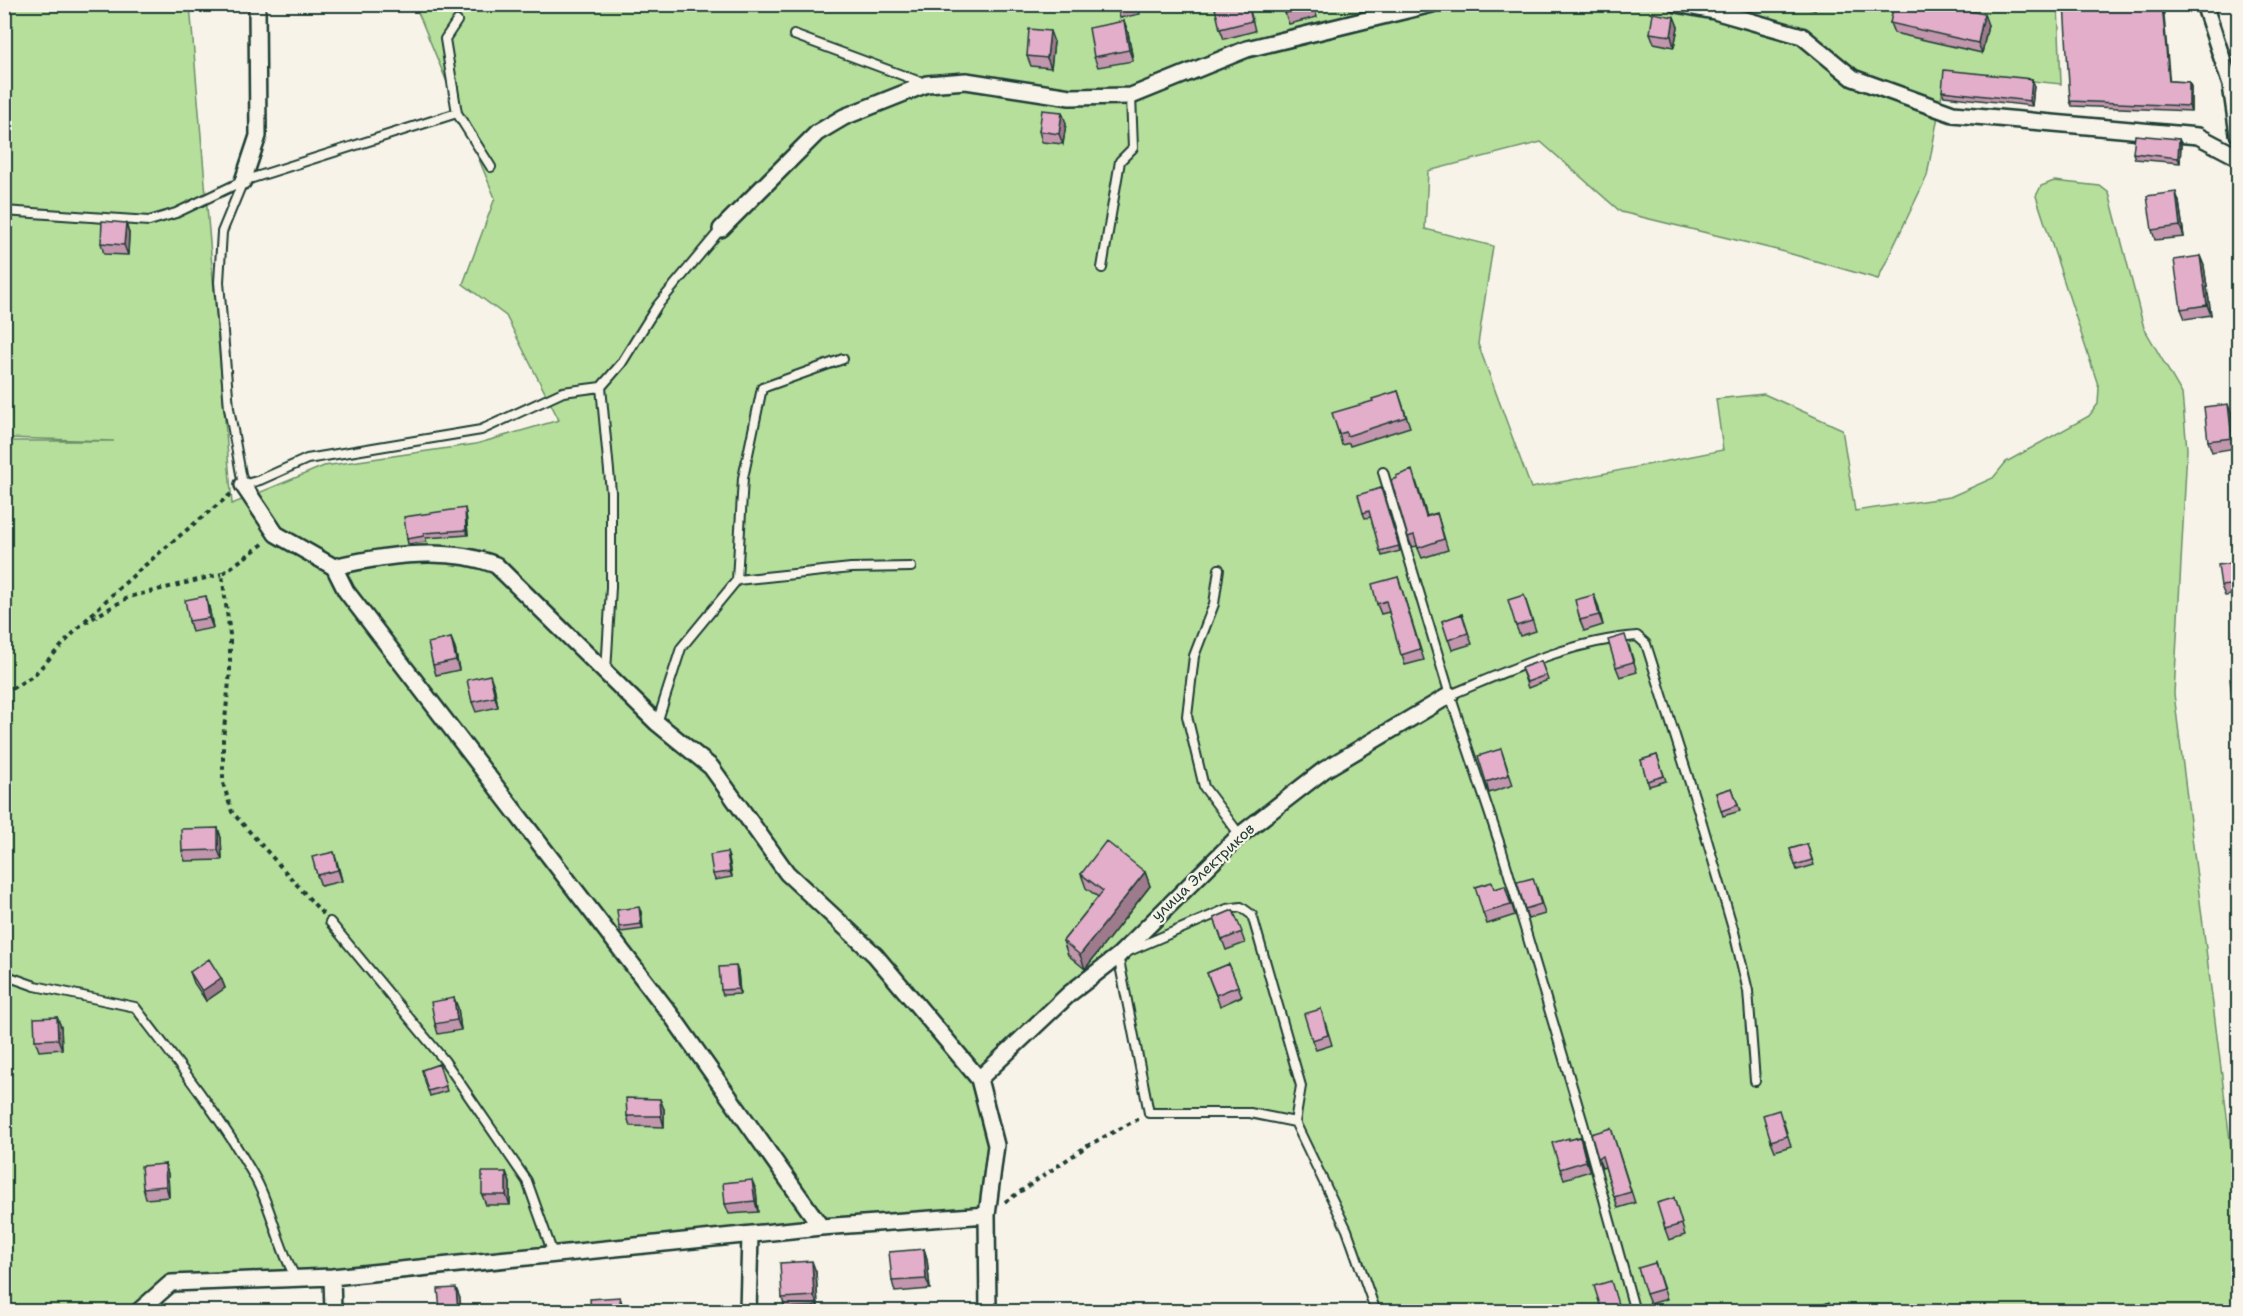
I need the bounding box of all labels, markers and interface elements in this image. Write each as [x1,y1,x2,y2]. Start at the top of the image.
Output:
street label: улица Электриков [1147,819,1259,925]

